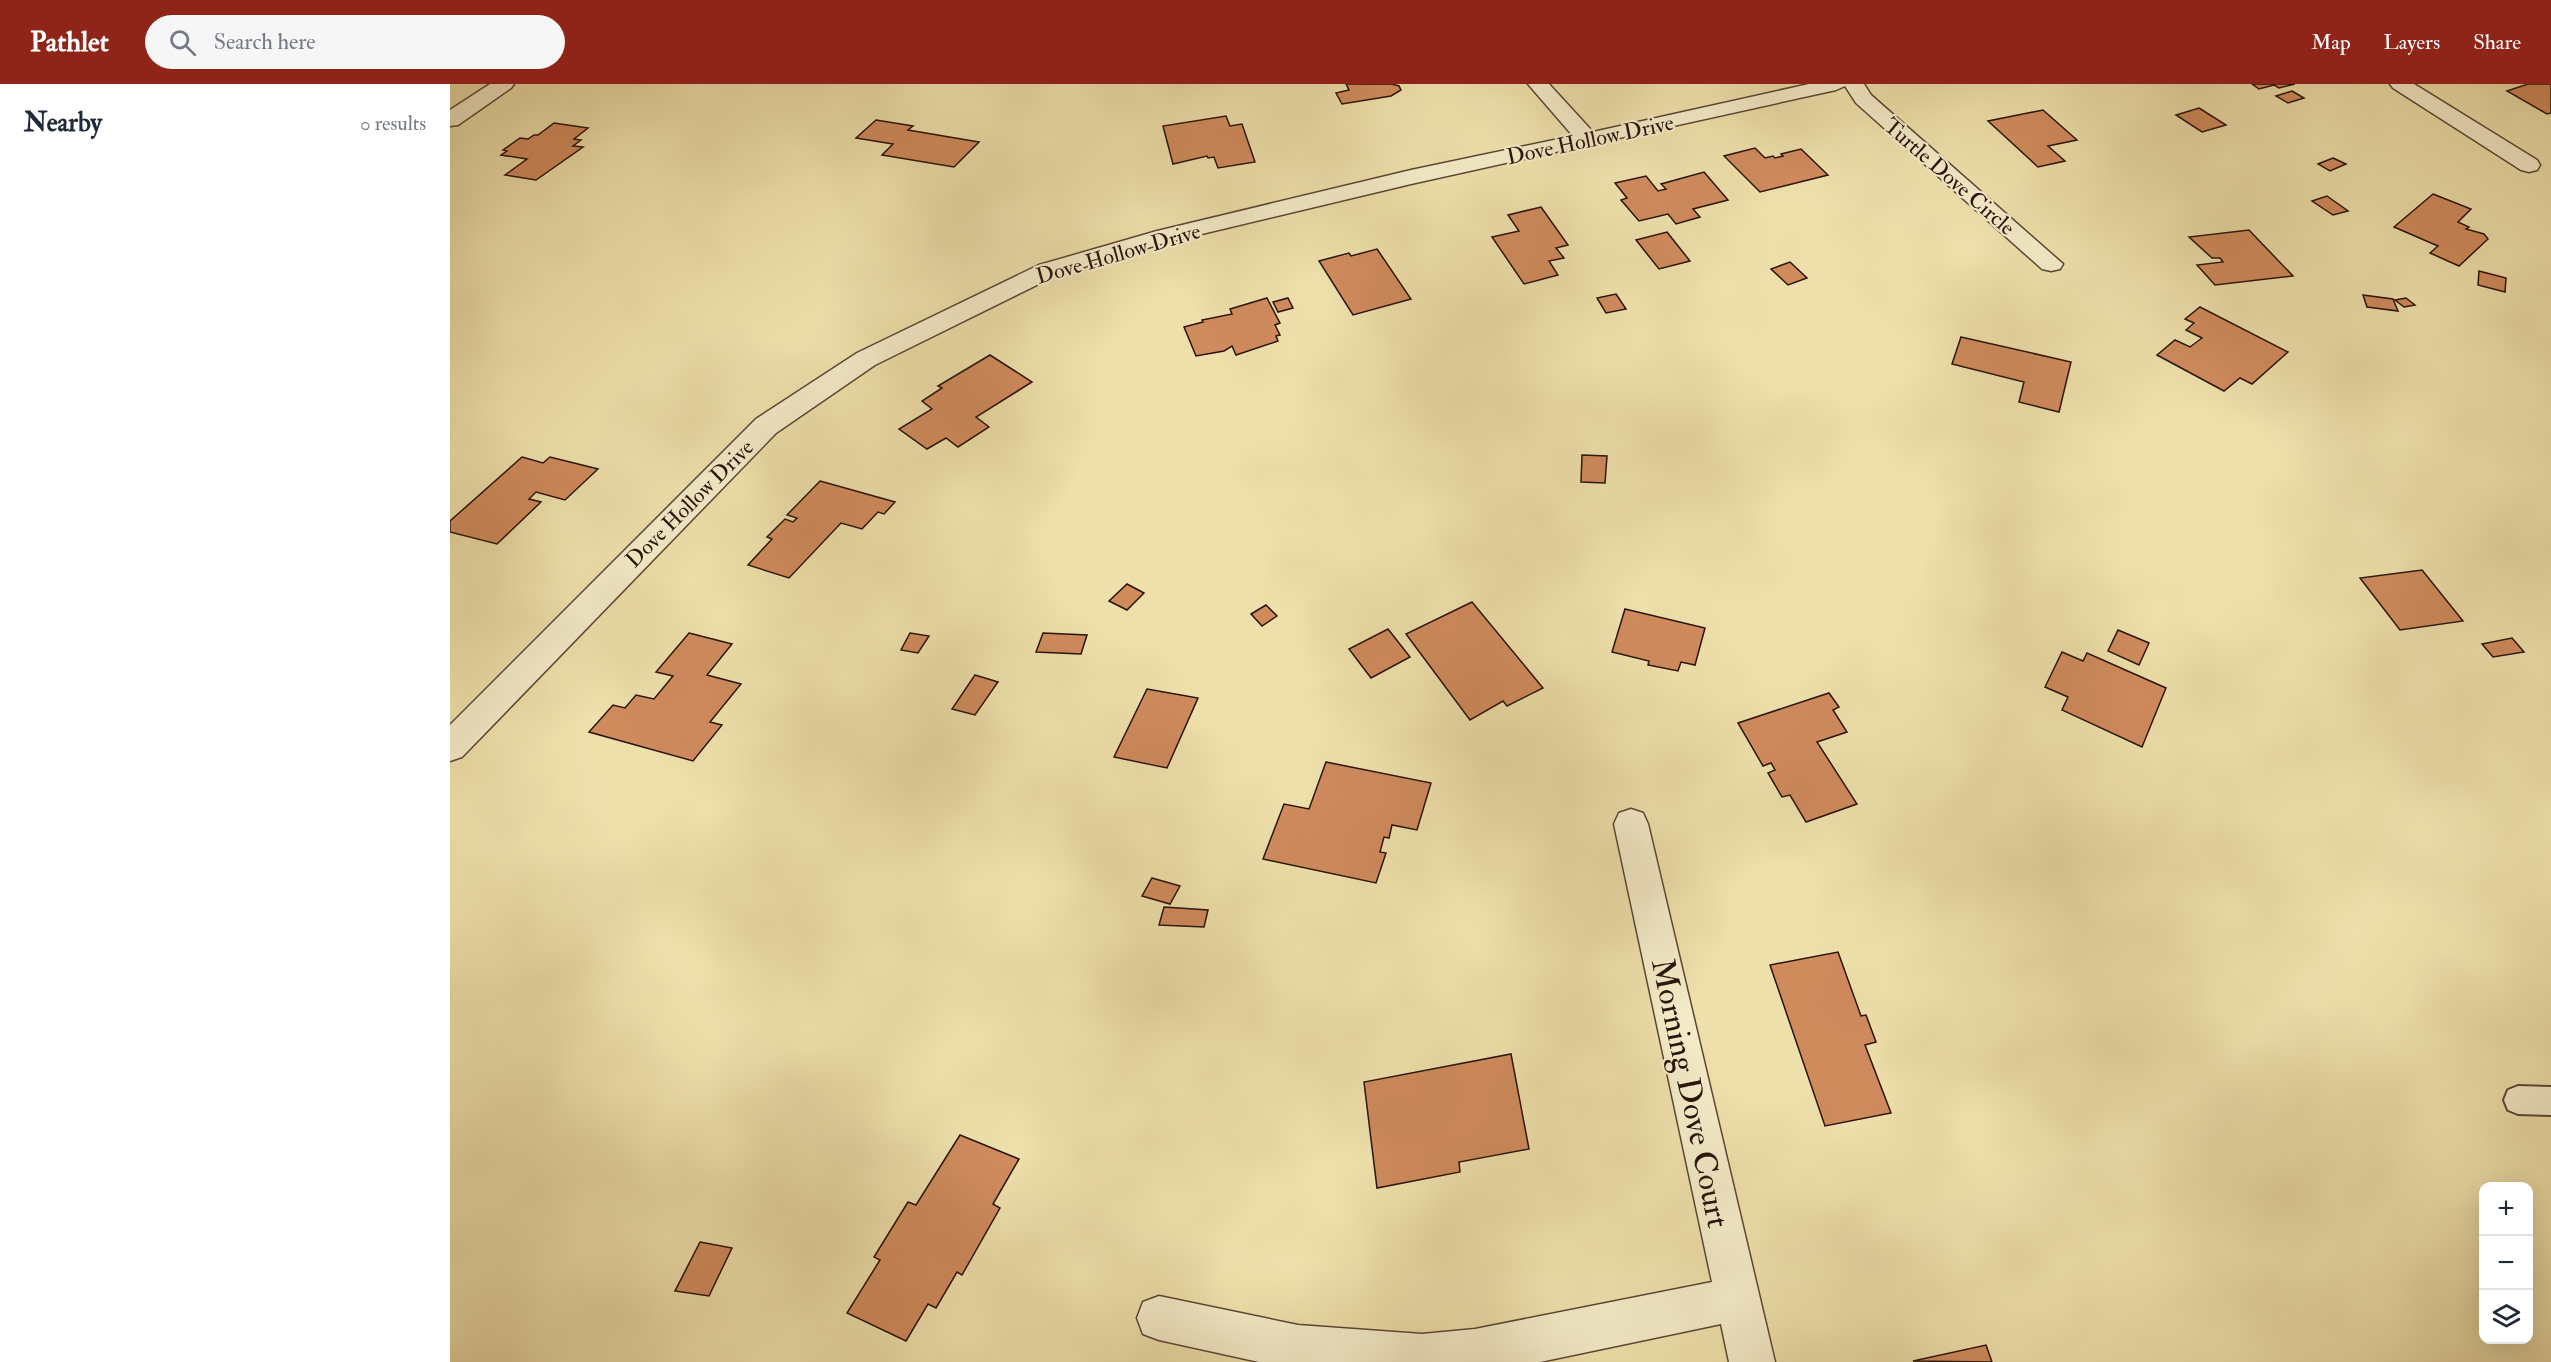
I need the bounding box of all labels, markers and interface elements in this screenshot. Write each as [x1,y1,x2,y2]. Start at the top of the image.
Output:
search box [145,15,565,69]
text: Pathlet [30,25,109,60]
icon: search [166,26,199,59]
text: Search here [214,28,316,56]
text: Map [2311,29,2351,56]
text: Layers [2384,29,2440,56]
text: Share [2473,29,2521,56]
text: Nearby [24,107,102,139]
street label: Dove Hollow Drive [1504,109,1676,171]
text: 0 results [360,111,426,136]
street label: Turtle Dove Circle [1878,112,2021,241]
street label: Dove Hollow Drive [1033,217,1204,291]
street label: Dove Hollow Drive [620,434,760,574]
street label: Morning Dove Court [1642,955,1738,1231]
map controls [2479,1182,2533,1344]
button: + [2479,1182,2533,1236]
button: − [2479,1236,2533,1290]
button: layers [2479,1290,2533,1344]

